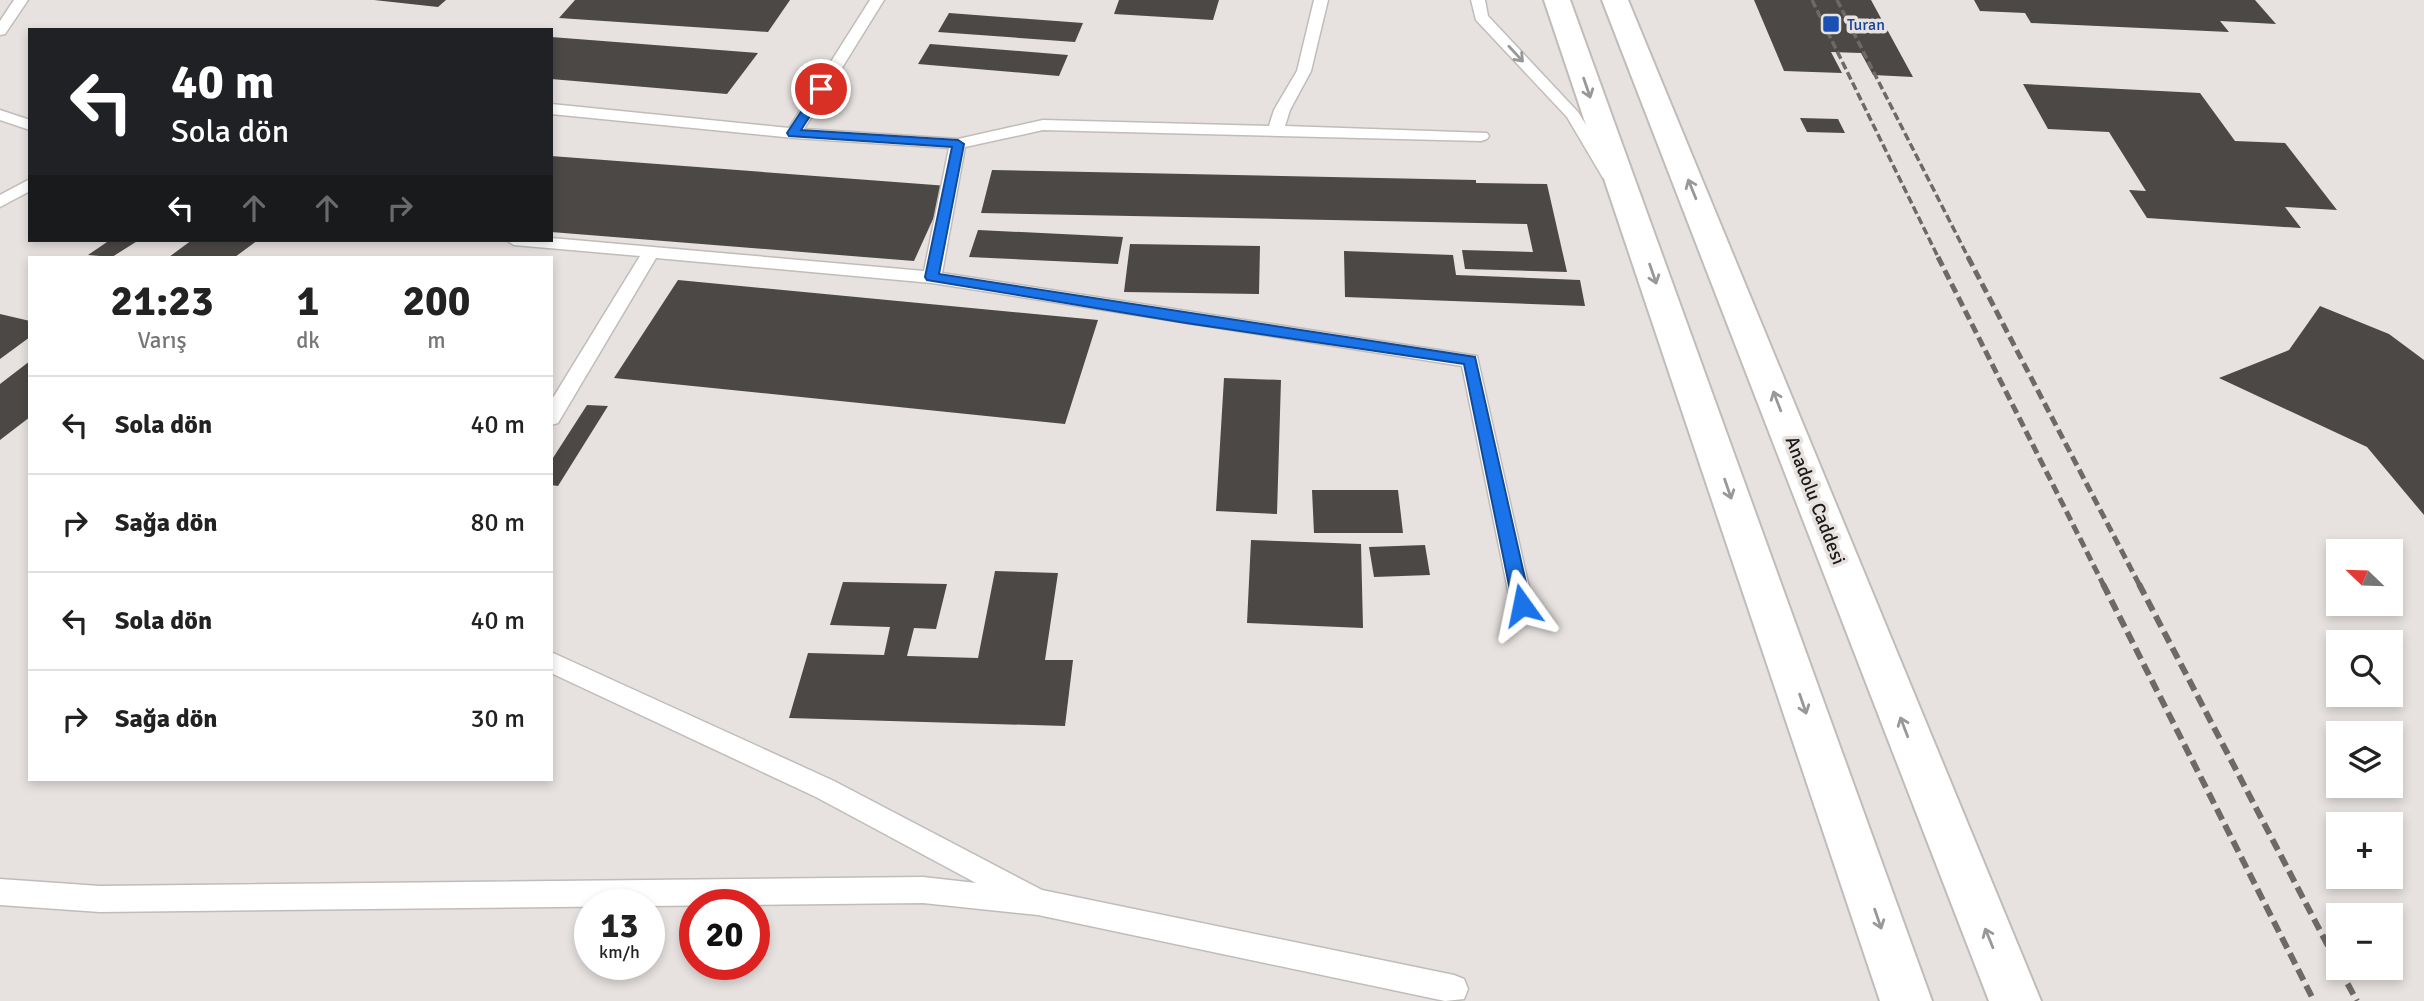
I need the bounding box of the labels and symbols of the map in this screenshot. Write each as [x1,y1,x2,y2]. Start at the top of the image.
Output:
marker: Turan [1821,14,1841,34]
place label: Turan [1847,15,1885,35]
one-way arrow [1507,45,1524,62]
pin [791,59,851,119]
one-way arrow [1582,76,1594,98]
one-way arrow [1685,179,1698,201]
one-way arrow [1648,263,1660,285]
one-way arrow [1769,390,1782,412]
street label: Anadolu Caddesi [1780,433,1851,568]
one-way arrow [1723,478,1735,500]
north arrow [2326,539,2403,616]
position arrow [1485,568,1559,642]
one-way arrow [1798,693,1810,715]
one-way arrow [1896,716,1909,738]
speed limit sign: 20 [679,889,770,980]
one-way arrow [1872,908,1885,930]
one-way arrow [1981,927,1994,949]

